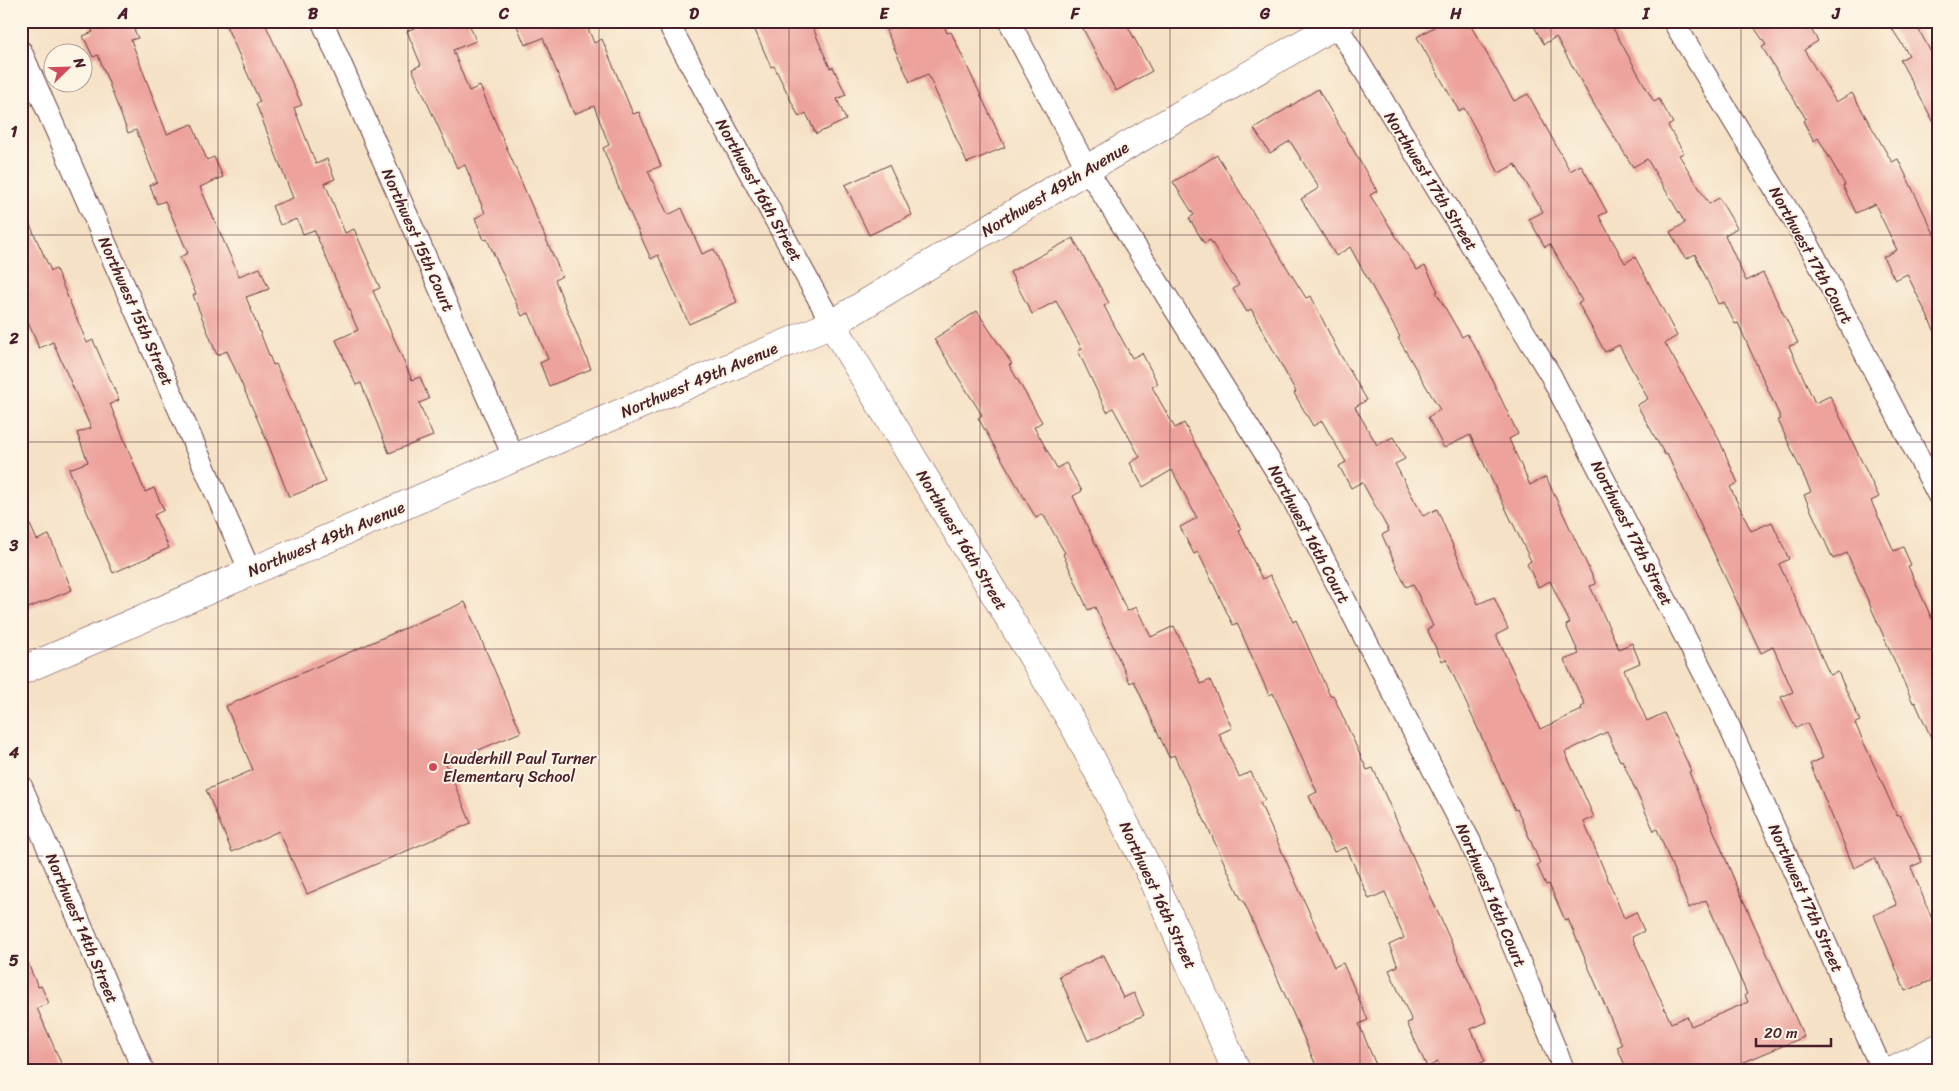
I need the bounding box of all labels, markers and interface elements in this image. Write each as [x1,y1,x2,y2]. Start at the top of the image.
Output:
text: A [117,0,128,28]
text: B [308,0,319,28]
text: C [498,0,510,28]
text: D [689,0,699,28]
text: E [880,0,890,28]
text: F [1070,0,1081,28]
text: G [1259,0,1271,28]
text: H [1449,0,1462,28]
text: I [1642,0,1651,28]
text: J [1831,0,1841,28]
north arrow [42,42,92,92]
text: N [66,53,93,73]
street label: Northwest 17th Street [1376,105,1486,257]
street label: Northwest 16th Street [707,113,811,267]
text: 1 [11,117,18,146]
street label: Northwest 49th Avenue [975,133,1135,245]
street label: Northwest 15th Court [373,163,463,317]
street label: Northwest 17th Court [1761,181,1861,329]
street label: Northwest 15th Street [90,232,182,390]
text: 2 [8,324,19,353]
street label: Northwest 49th Avenue [616,334,783,426]
street label: Northwest 17th Street [1583,455,1681,611]
street label: Northwest 16th Court [1260,459,1358,609]
street label: Northwest 16th Street [908,464,1016,616]
street label: Northwest 49th Avenue [243,493,410,585]
text: 3 [9,531,19,560]
text: 4 [8,738,19,767]
place label: Lauderhill Paul Turner Elementary School [443,744,598,791]
marker: Lauderhill Paul Turner Elementary School [427,761,439,773]
street label: Northwest 16th Street [1111,816,1205,974]
street label: Northwest 16th Court [1448,818,1534,972]
street label: Northwest 17th Street [1760,819,1852,977]
street label: Northwest 14th Street [37,848,127,1008]
text: 5 [9,946,19,975]
scale bar [1756,1016,1832,1048]
text: 20 m [1764,1020,1798,1046]

